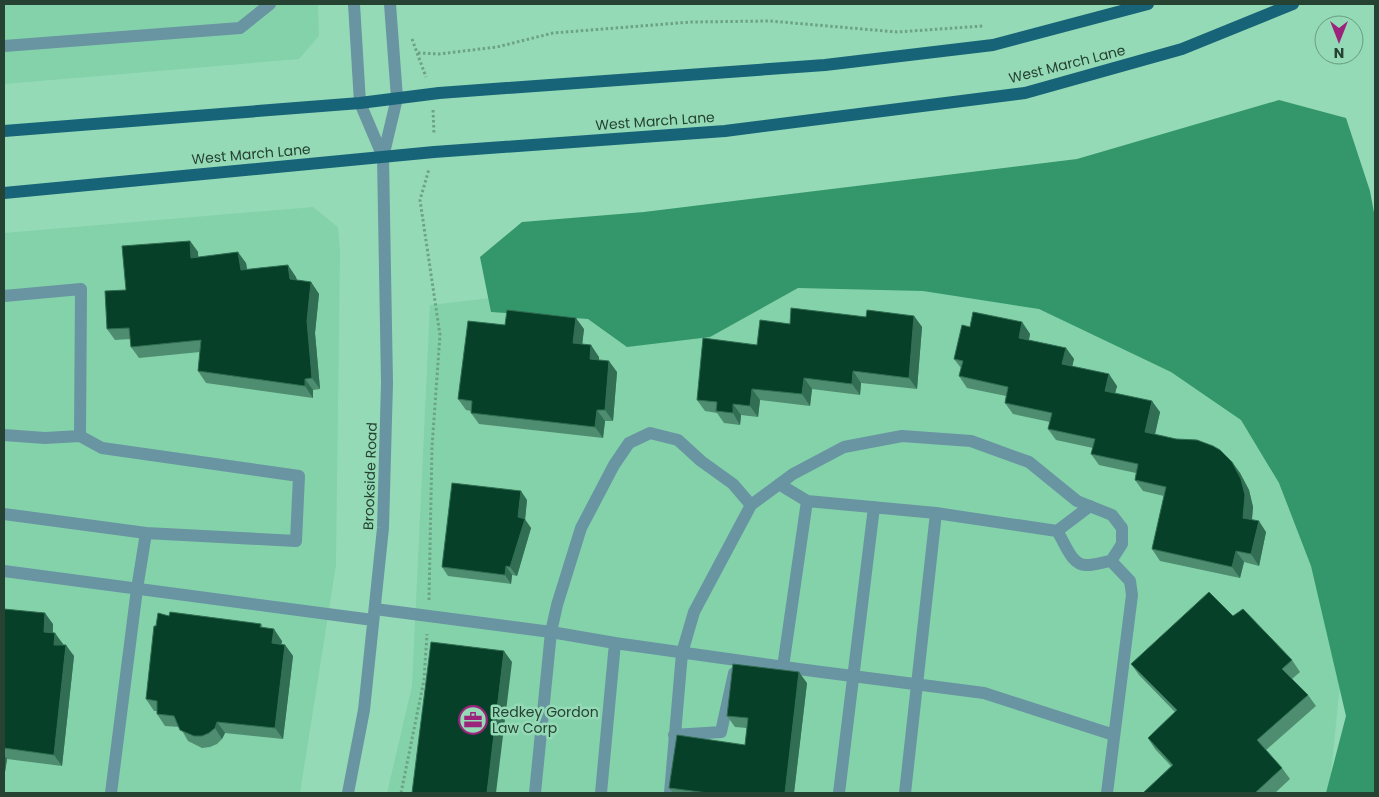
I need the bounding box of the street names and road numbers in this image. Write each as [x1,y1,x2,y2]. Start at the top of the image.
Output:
street label: West March Lane [1007,40,1128,88]
street label: West March Lane [595,107,716,135]
street label: West March Lane [191,139,312,169]
street label: Brookside Road [358,422,382,530]

